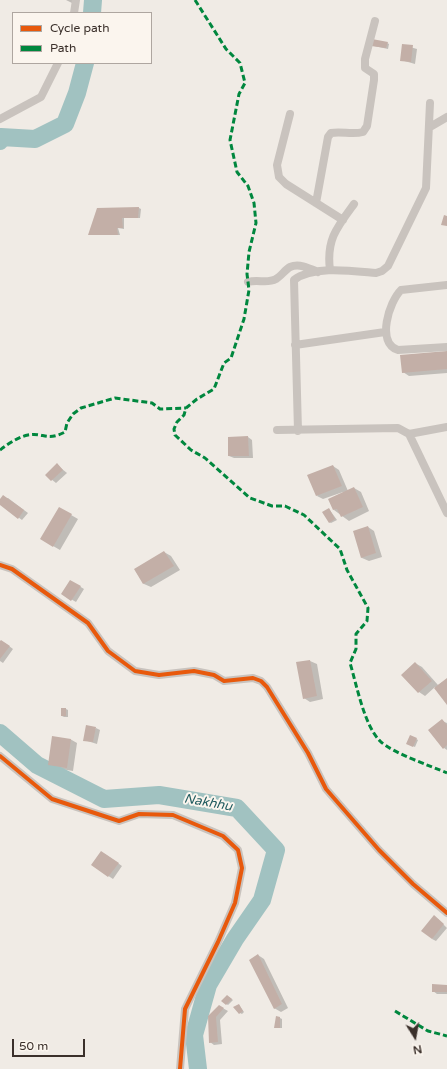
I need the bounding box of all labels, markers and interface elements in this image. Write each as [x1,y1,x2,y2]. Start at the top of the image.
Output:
legend [12,12,152,64]
text: Cycle path [50,21,109,35]
text: Path [50,41,76,55]
water label: Nakhhu [183,791,233,815]
north arrow [395,1017,435,1057]
scale bar [14,1031,87,1057]
text: 50 m [19,1039,48,1053]
text: N [412,1042,423,1056]

